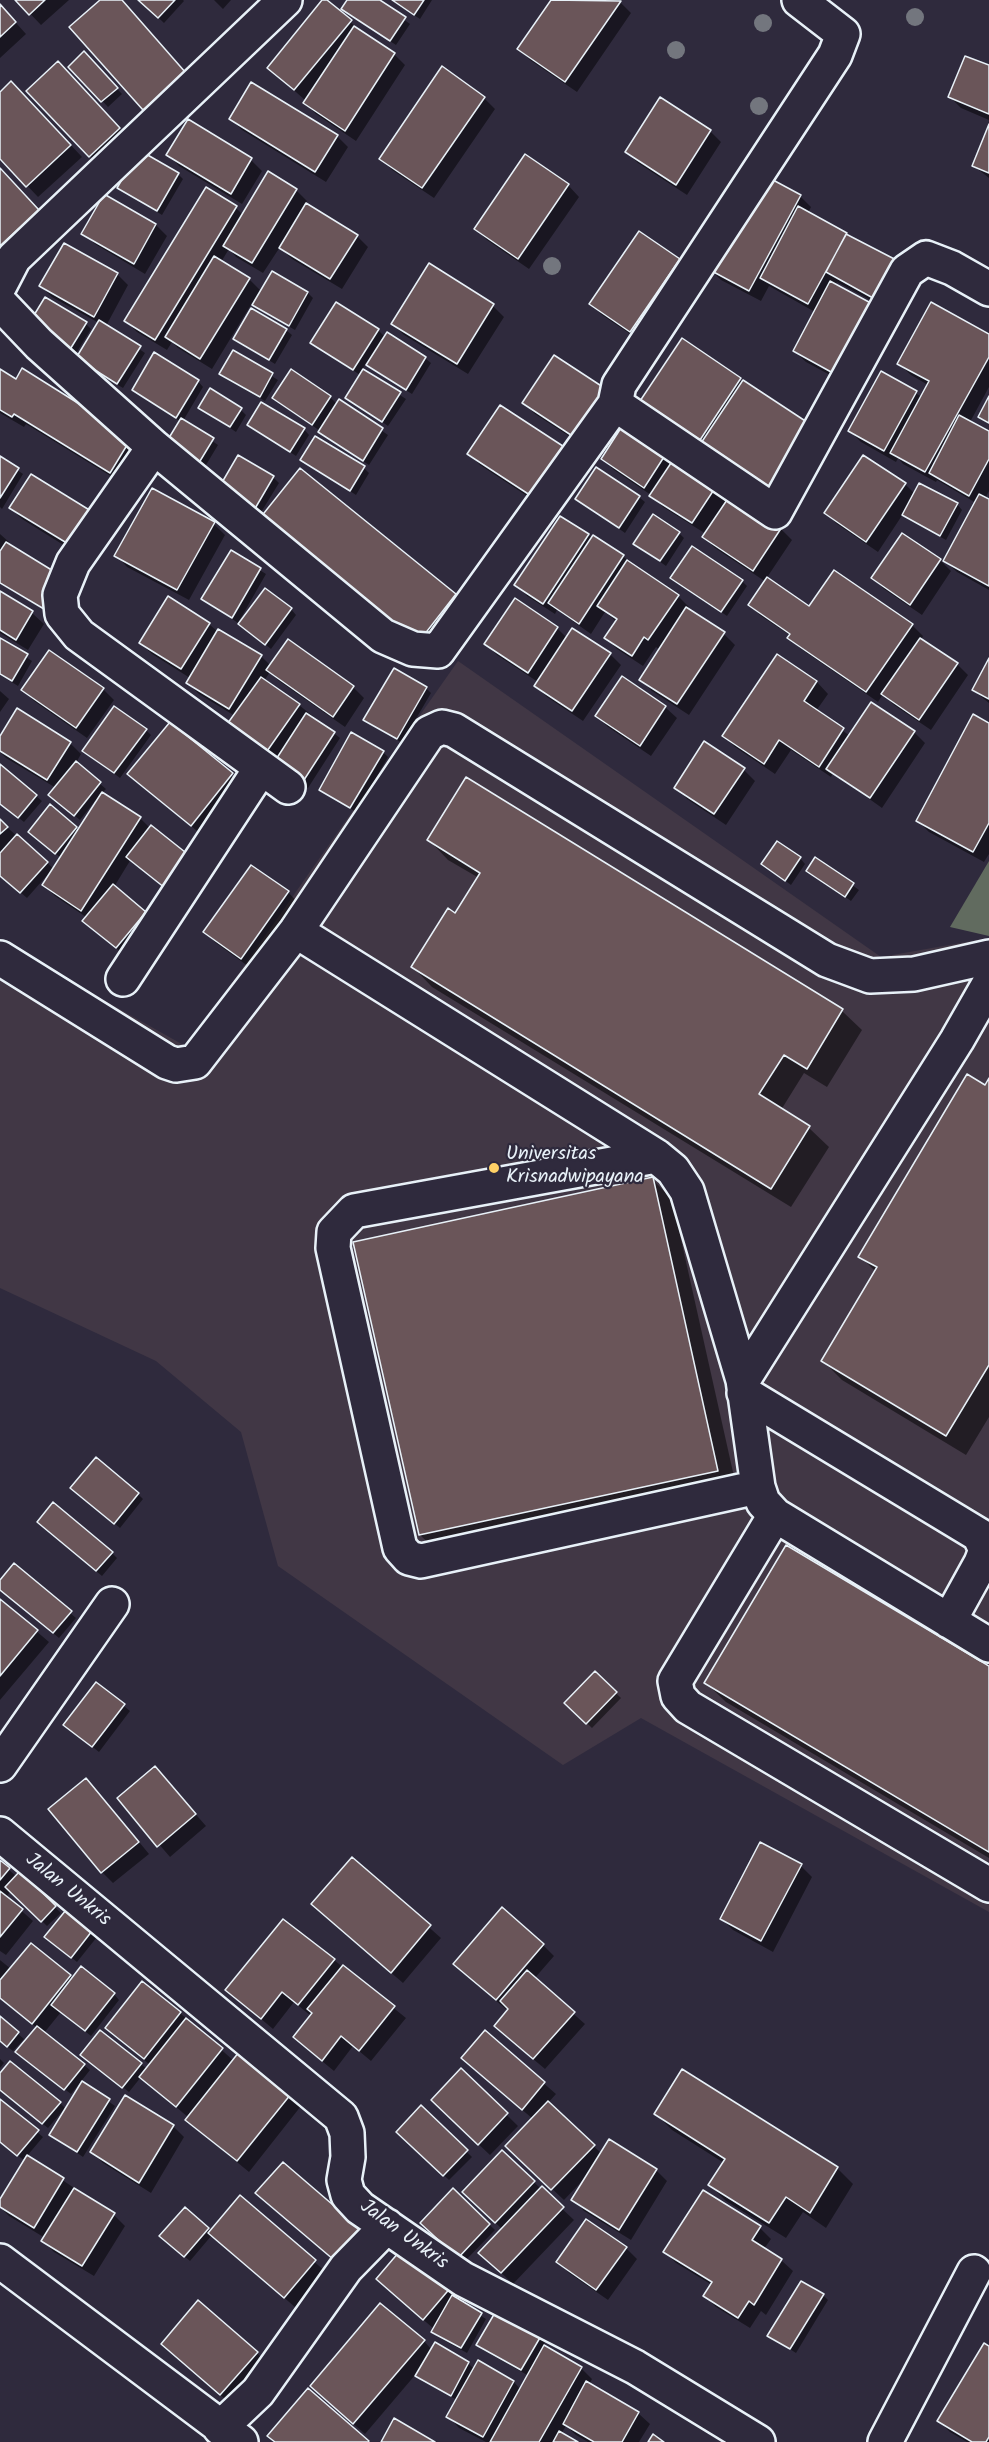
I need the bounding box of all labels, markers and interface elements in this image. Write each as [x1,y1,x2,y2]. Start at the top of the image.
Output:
place label: Universitas Krisnadwipayana [506,1144,644,1191]
marker: Universitas Krisnadwipayana [487,1161,501,1175]
street label: Jalan Unkris [19,1849,115,1933]
street label: Jalan Unkris [354,2196,452,2276]

